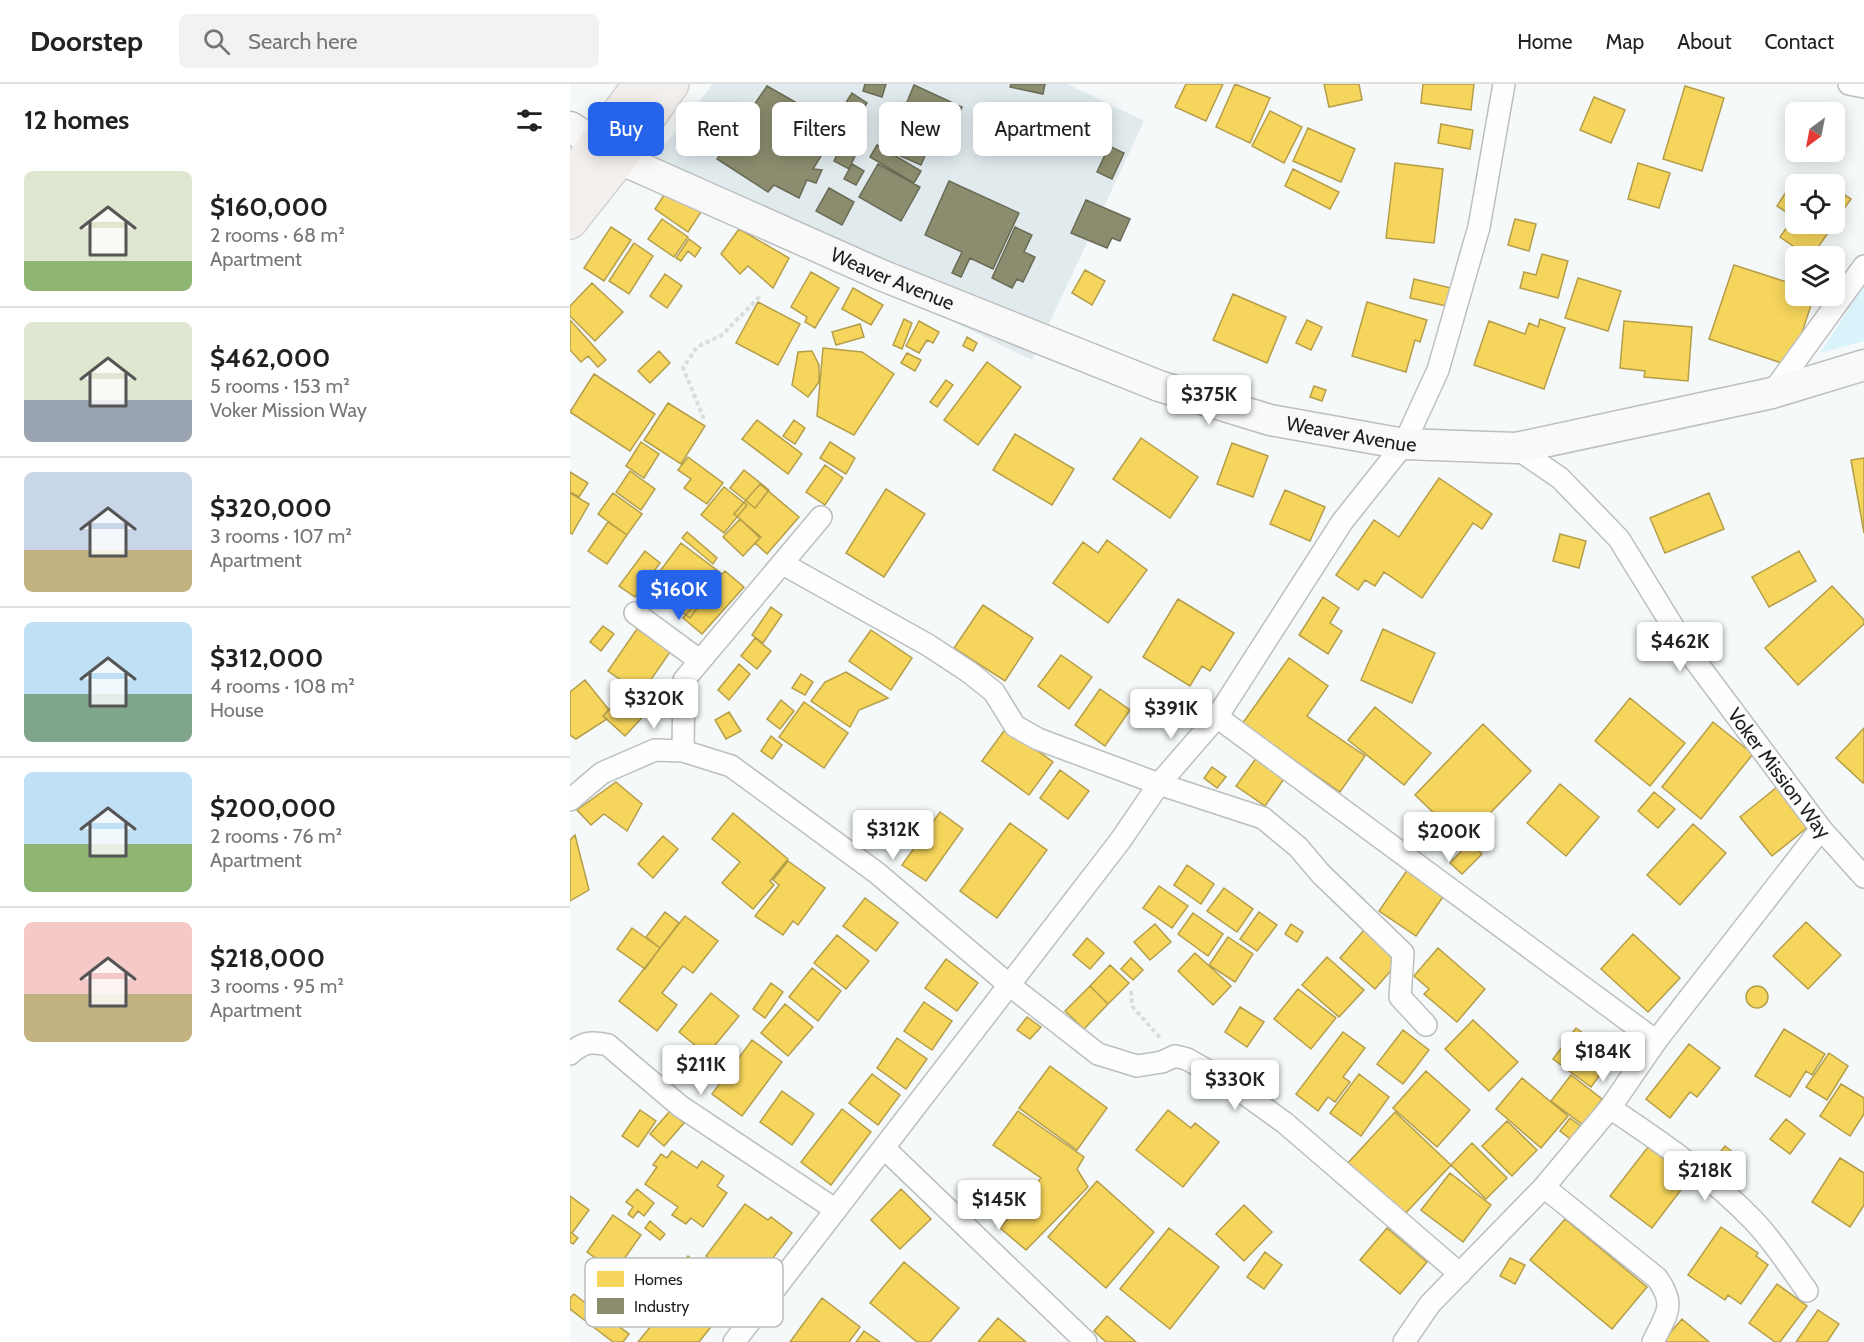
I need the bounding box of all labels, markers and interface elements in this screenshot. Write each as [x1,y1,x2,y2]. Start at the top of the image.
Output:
search box [179,14,599,68]
text: Doorstep [30,24,143,58]
icon: search [200,25,233,58]
text: Search here [248,28,357,55]
text: Home [1517,29,1573,54]
text: Map [1606,29,1644,54]
text: About [1677,29,1731,54]
text: Contact [1764,29,1834,54]
chip: Buy [588,102,664,156]
chip: Rent [676,102,760,156]
chip: Filters [772,102,867,156]
chip: New [879,102,961,156]
chip: Apartment [973,102,1112,156]
north arrow [1785,102,1845,162]
map controls [1785,102,1845,306]
text: 12 homes [24,104,129,136]
icon: filters [513,104,546,137]
button: locate [1785,174,1845,234]
text: $160,000 [210,191,328,223]
icon: home [72,195,144,267]
text: 2 rooms · 68 m² [210,223,345,247]
street label: Weaver Avenue [827,242,958,315]
button: layers [1785,246,1845,306]
text: Apartment [210,247,302,271]
text: $462,000 [210,342,330,374]
icon: home [72,346,144,418]
text: 5 rooms · 153 m² [210,374,350,398]
pin: $375K [1167,375,1251,426]
text: $375K [1181,382,1237,406]
text: Voker Mission Way [210,398,367,422]
street label: Weaver Avenue [1284,411,1417,456]
text: $320,000 [210,492,332,524]
icon: home [72,496,144,568]
text: 3 rooms · 107 m² [210,524,352,548]
text: Apartment [210,548,302,572]
pin: $160K [637,570,721,621]
text: $160K [651,577,707,601]
pin: $462K [1638,622,1722,673]
text: $462K [1651,629,1709,653]
text: $312,000 [210,642,323,674]
icon: home [72,646,144,718]
text: 4 rooms · 108 m² [210,674,355,698]
pin: $320K [612,679,696,730]
text: $320K [624,686,684,710]
pin: $391K [1129,689,1213,740]
text: $391K [1144,696,1198,720]
text: House [210,698,264,722]
street label: Voker Mission Way [1723,703,1836,843]
text: $200,000 [210,792,336,824]
icon: home [72,796,144,868]
pin: $312K [851,810,935,861]
pin: $200K [1407,812,1491,863]
text: $312K [867,817,919,841]
text: $200K [1418,819,1480,843]
text: 2 rooms · 76 m² [210,824,342,848]
text: Apartment [210,848,302,872]
text: $218,000 [210,942,325,974]
icon: home [72,946,144,1018]
text: 3 rooms · 95 m² [210,974,344,998]
text: Apartment [210,998,302,1022]
pin: $184K [1561,1032,1645,1083]
text: $184K [1575,1039,1631,1063]
pin: $211K [659,1045,743,1096]
text: $211K [676,1052,726,1076]
pin: $330K [1193,1060,1277,1111]
text: $330K [1205,1067,1265,1091]
pin: $218K [1663,1151,1747,1202]
text: $218K [1678,1158,1732,1182]
pin: $145K [957,1180,1041,1231]
text: $145K [972,1187,1026,1211]
legend [585,1258,783,1327]
text: Homes [634,1270,683,1289]
text: Industry [634,1297,689,1316]

